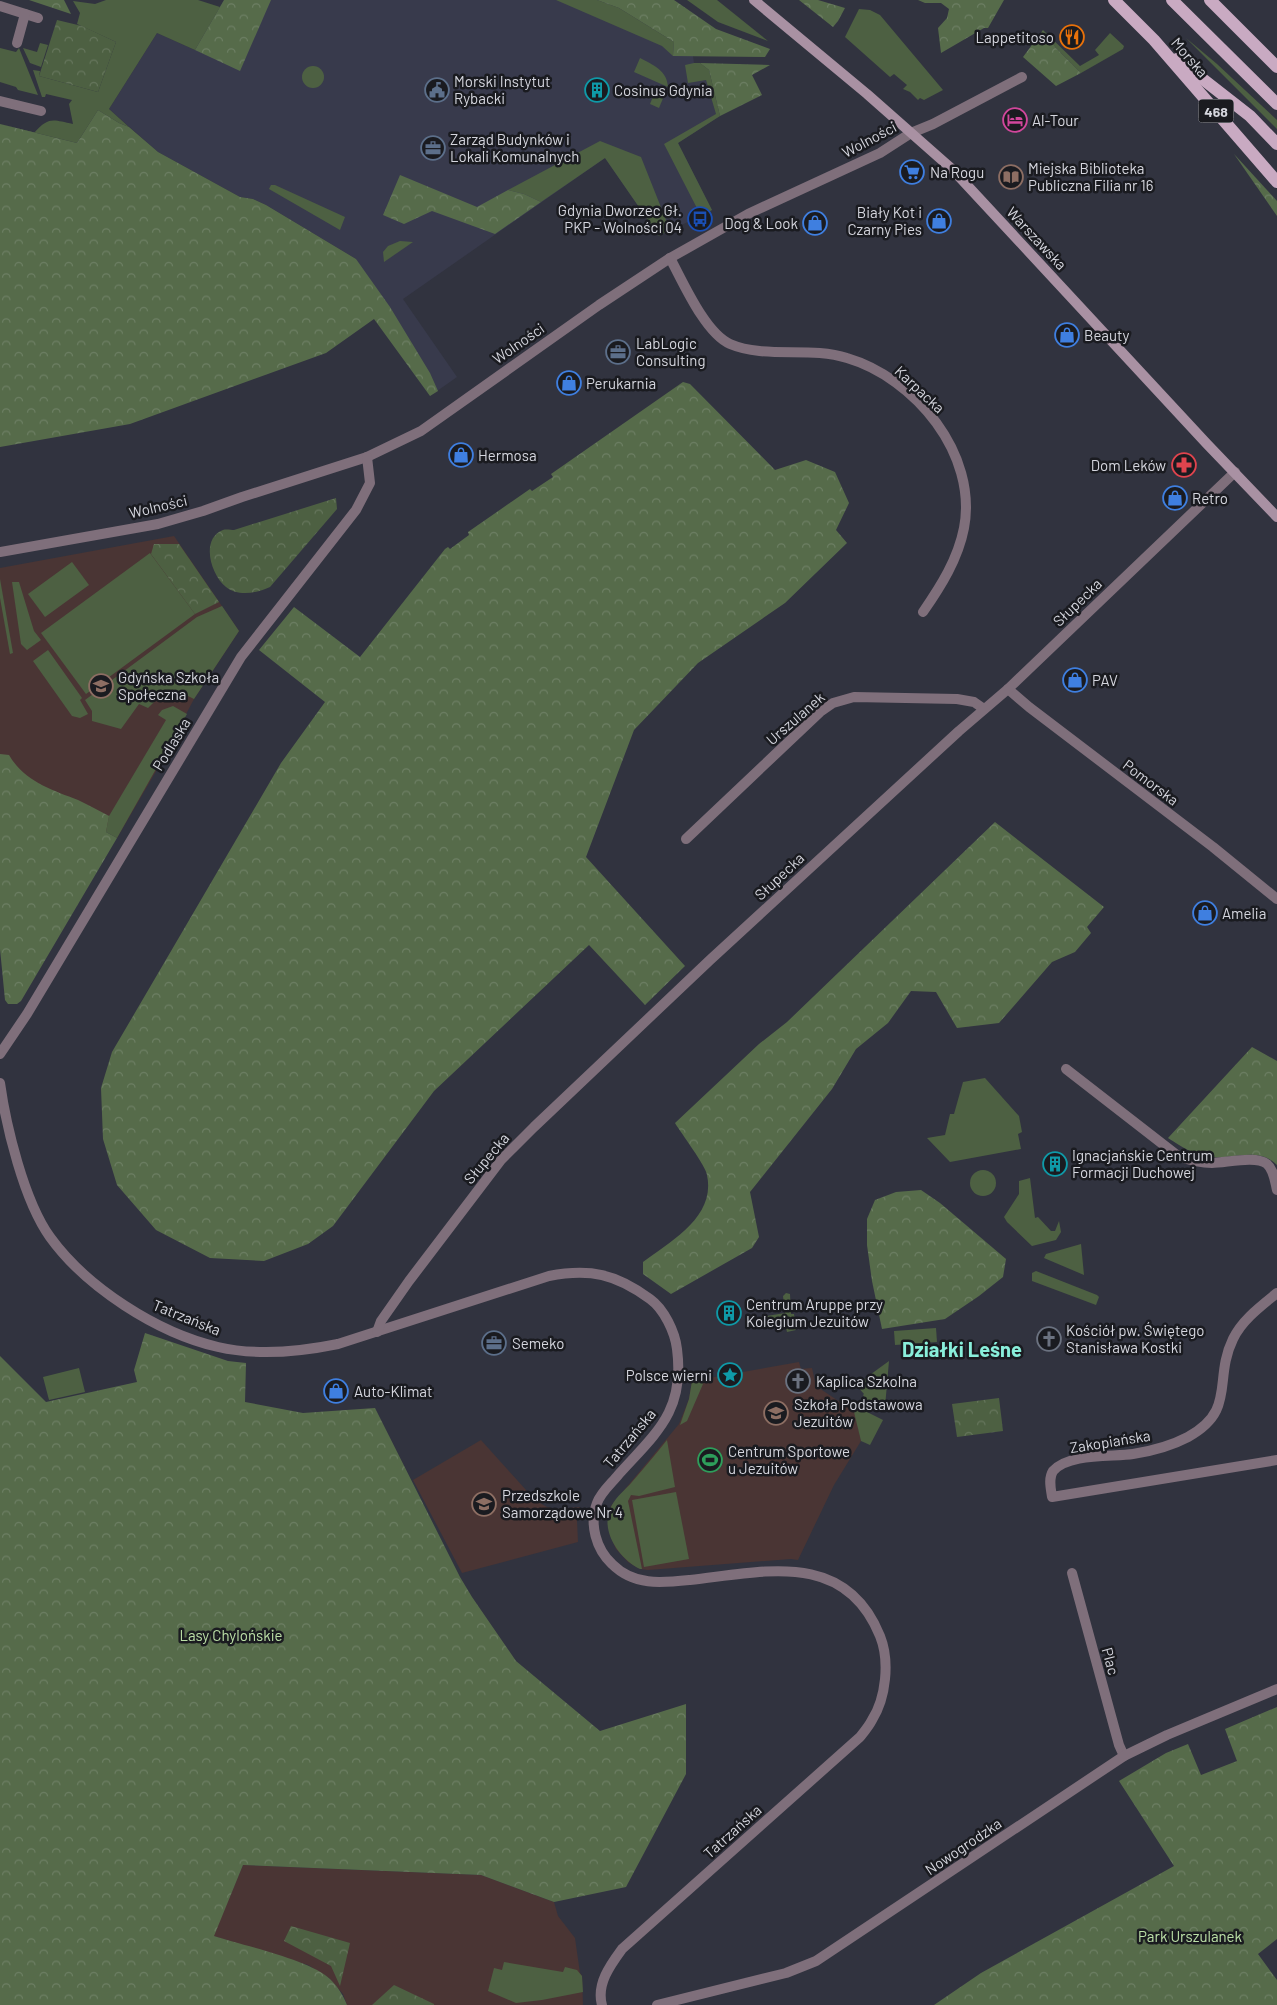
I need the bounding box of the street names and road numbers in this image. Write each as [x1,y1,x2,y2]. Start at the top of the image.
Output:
street label: Morska [1168,34,1212,80]
road number: 468 [1198,100,1234,122]
street label: Wolności [839,117,899,161]
street label: Warszawska [1003,203,1071,273]
street label: Wolności [489,319,547,367]
street label: Karpacka [892,362,948,416]
street label: Wolności [127,491,189,521]
street label: Słupecka [1049,574,1105,630]
street label: Urszulanek [762,687,828,748]
street label: Podlaska [148,714,194,774]
street label: Pomorska [1120,755,1182,809]
street label: Słupecka [751,849,807,903]
street label: Słupecka [460,1129,512,1187]
street label: Tatrzańska [150,1295,224,1339]
street label: Tatrzańska [599,1405,659,1471]
street label: Zakopiańska [1068,1426,1152,1456]
street label: Plac [1099,1645,1123,1677]
street label: Tatrzańska [699,1800,765,1862]
street label: Nowogrodzka [921,1814,1005,1878]

